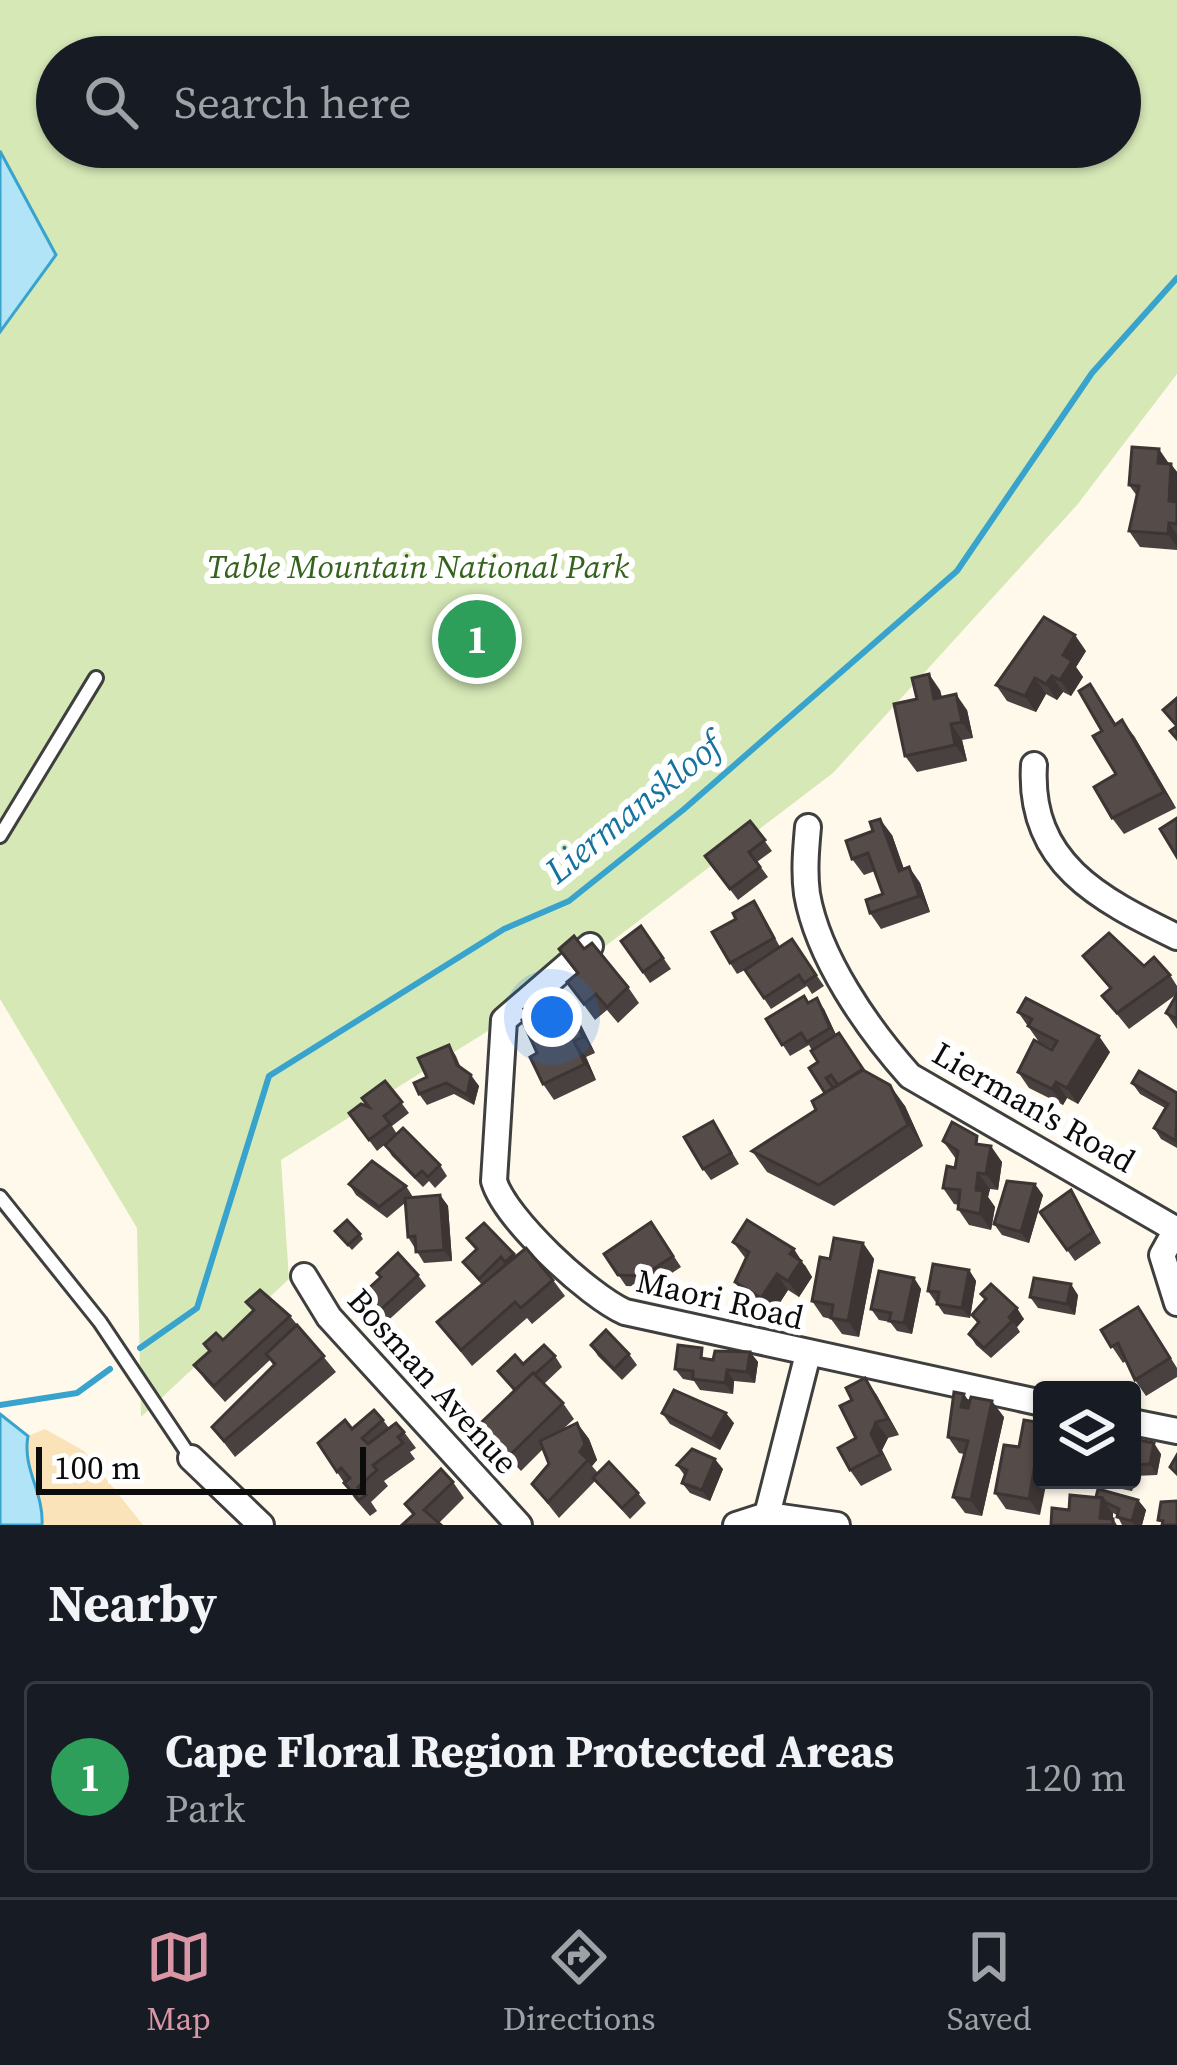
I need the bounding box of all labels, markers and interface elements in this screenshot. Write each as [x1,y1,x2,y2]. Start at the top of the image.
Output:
search box [36,36,1141,168]
icon: search [78,69,144,135]
text: Search here [174,71,411,133]
park label: Table Mountain National Park [207,544,629,589]
pin: 1 [438,594,516,684]
water label: Liermanskloof [534,718,737,895]
your location [522,987,582,1047]
street label: Lierman's Road [925,1031,1144,1183]
street label: Maori Road [632,1258,808,1340]
street label: Bosman Avenue [337,1278,529,1484]
map controls [1033,1381,1141,1489]
button: layers [1033,1381,1141,1489]
scale bar [36,1441,366,1494]
text: 100 m [54,1445,141,1490]
text: Nearby [48,1568,217,1638]
text: Cape Floral Region Protected Areas [165,1720,894,1782]
text: 1 [79,1751,101,1804]
text: 120 m [1023,1751,1126,1804]
text: Park [165,1782,245,1835]
tab: Map [146,1924,212,2041]
tab: Directions [503,1924,656,2041]
tab: Saved [947,1924,1031,2041]

